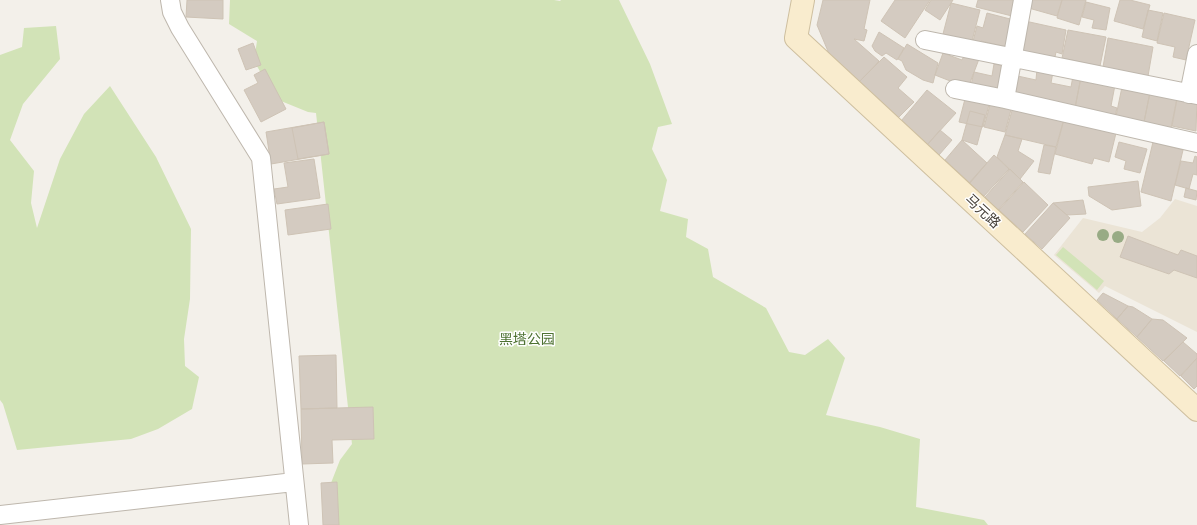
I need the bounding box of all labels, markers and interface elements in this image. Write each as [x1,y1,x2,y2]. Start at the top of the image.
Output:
street label: 马元路 [962,191,1004,231]
park label: 黑塔公园 [499,331,555,347]

